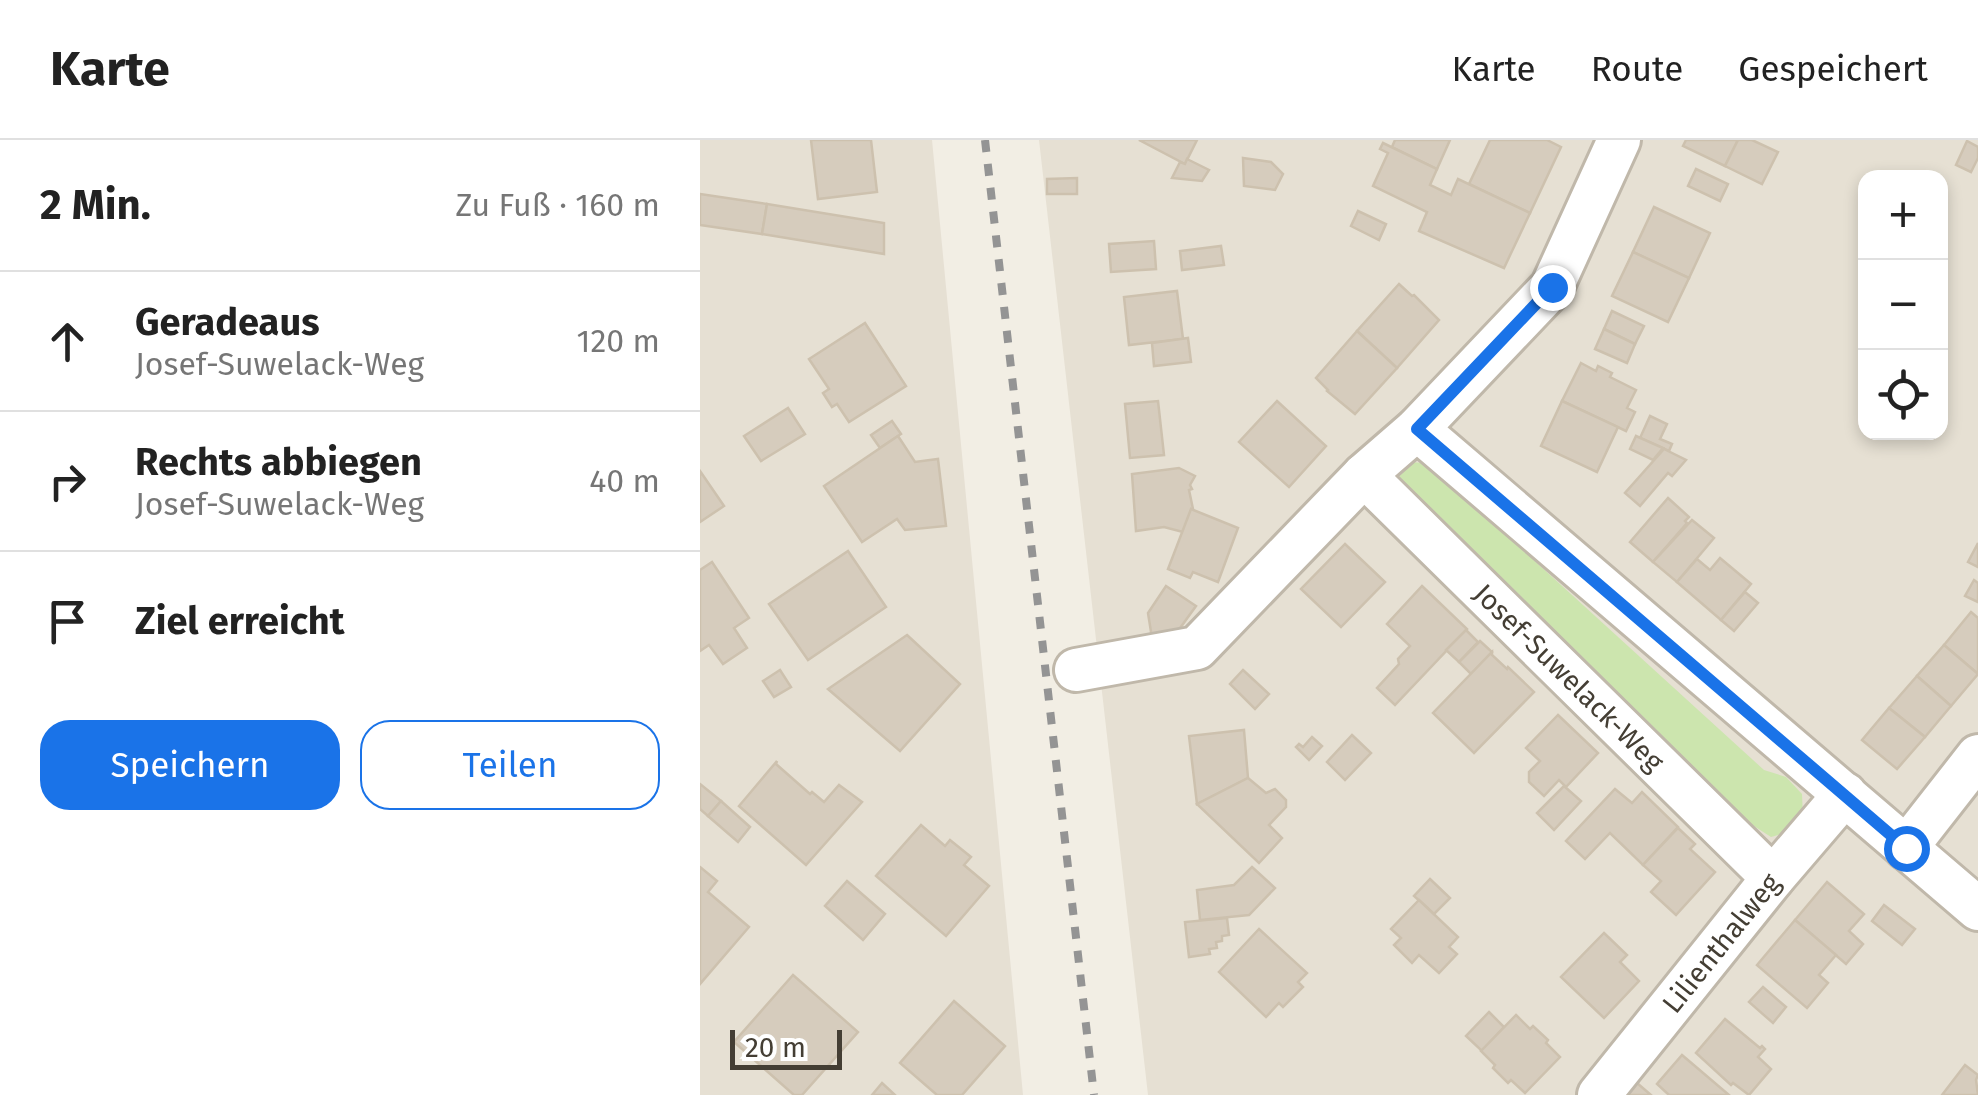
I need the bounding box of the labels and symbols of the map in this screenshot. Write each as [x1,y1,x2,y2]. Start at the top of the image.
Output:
route end [1530,265,1576,311]
street label: Josef-Suwelack-Weg [1467,577,1671,778]
route start [1884,826,1930,872]
street label: Lilienthalweg [1655,866,1787,1019]
scale bar [730,1025,842,1070]

